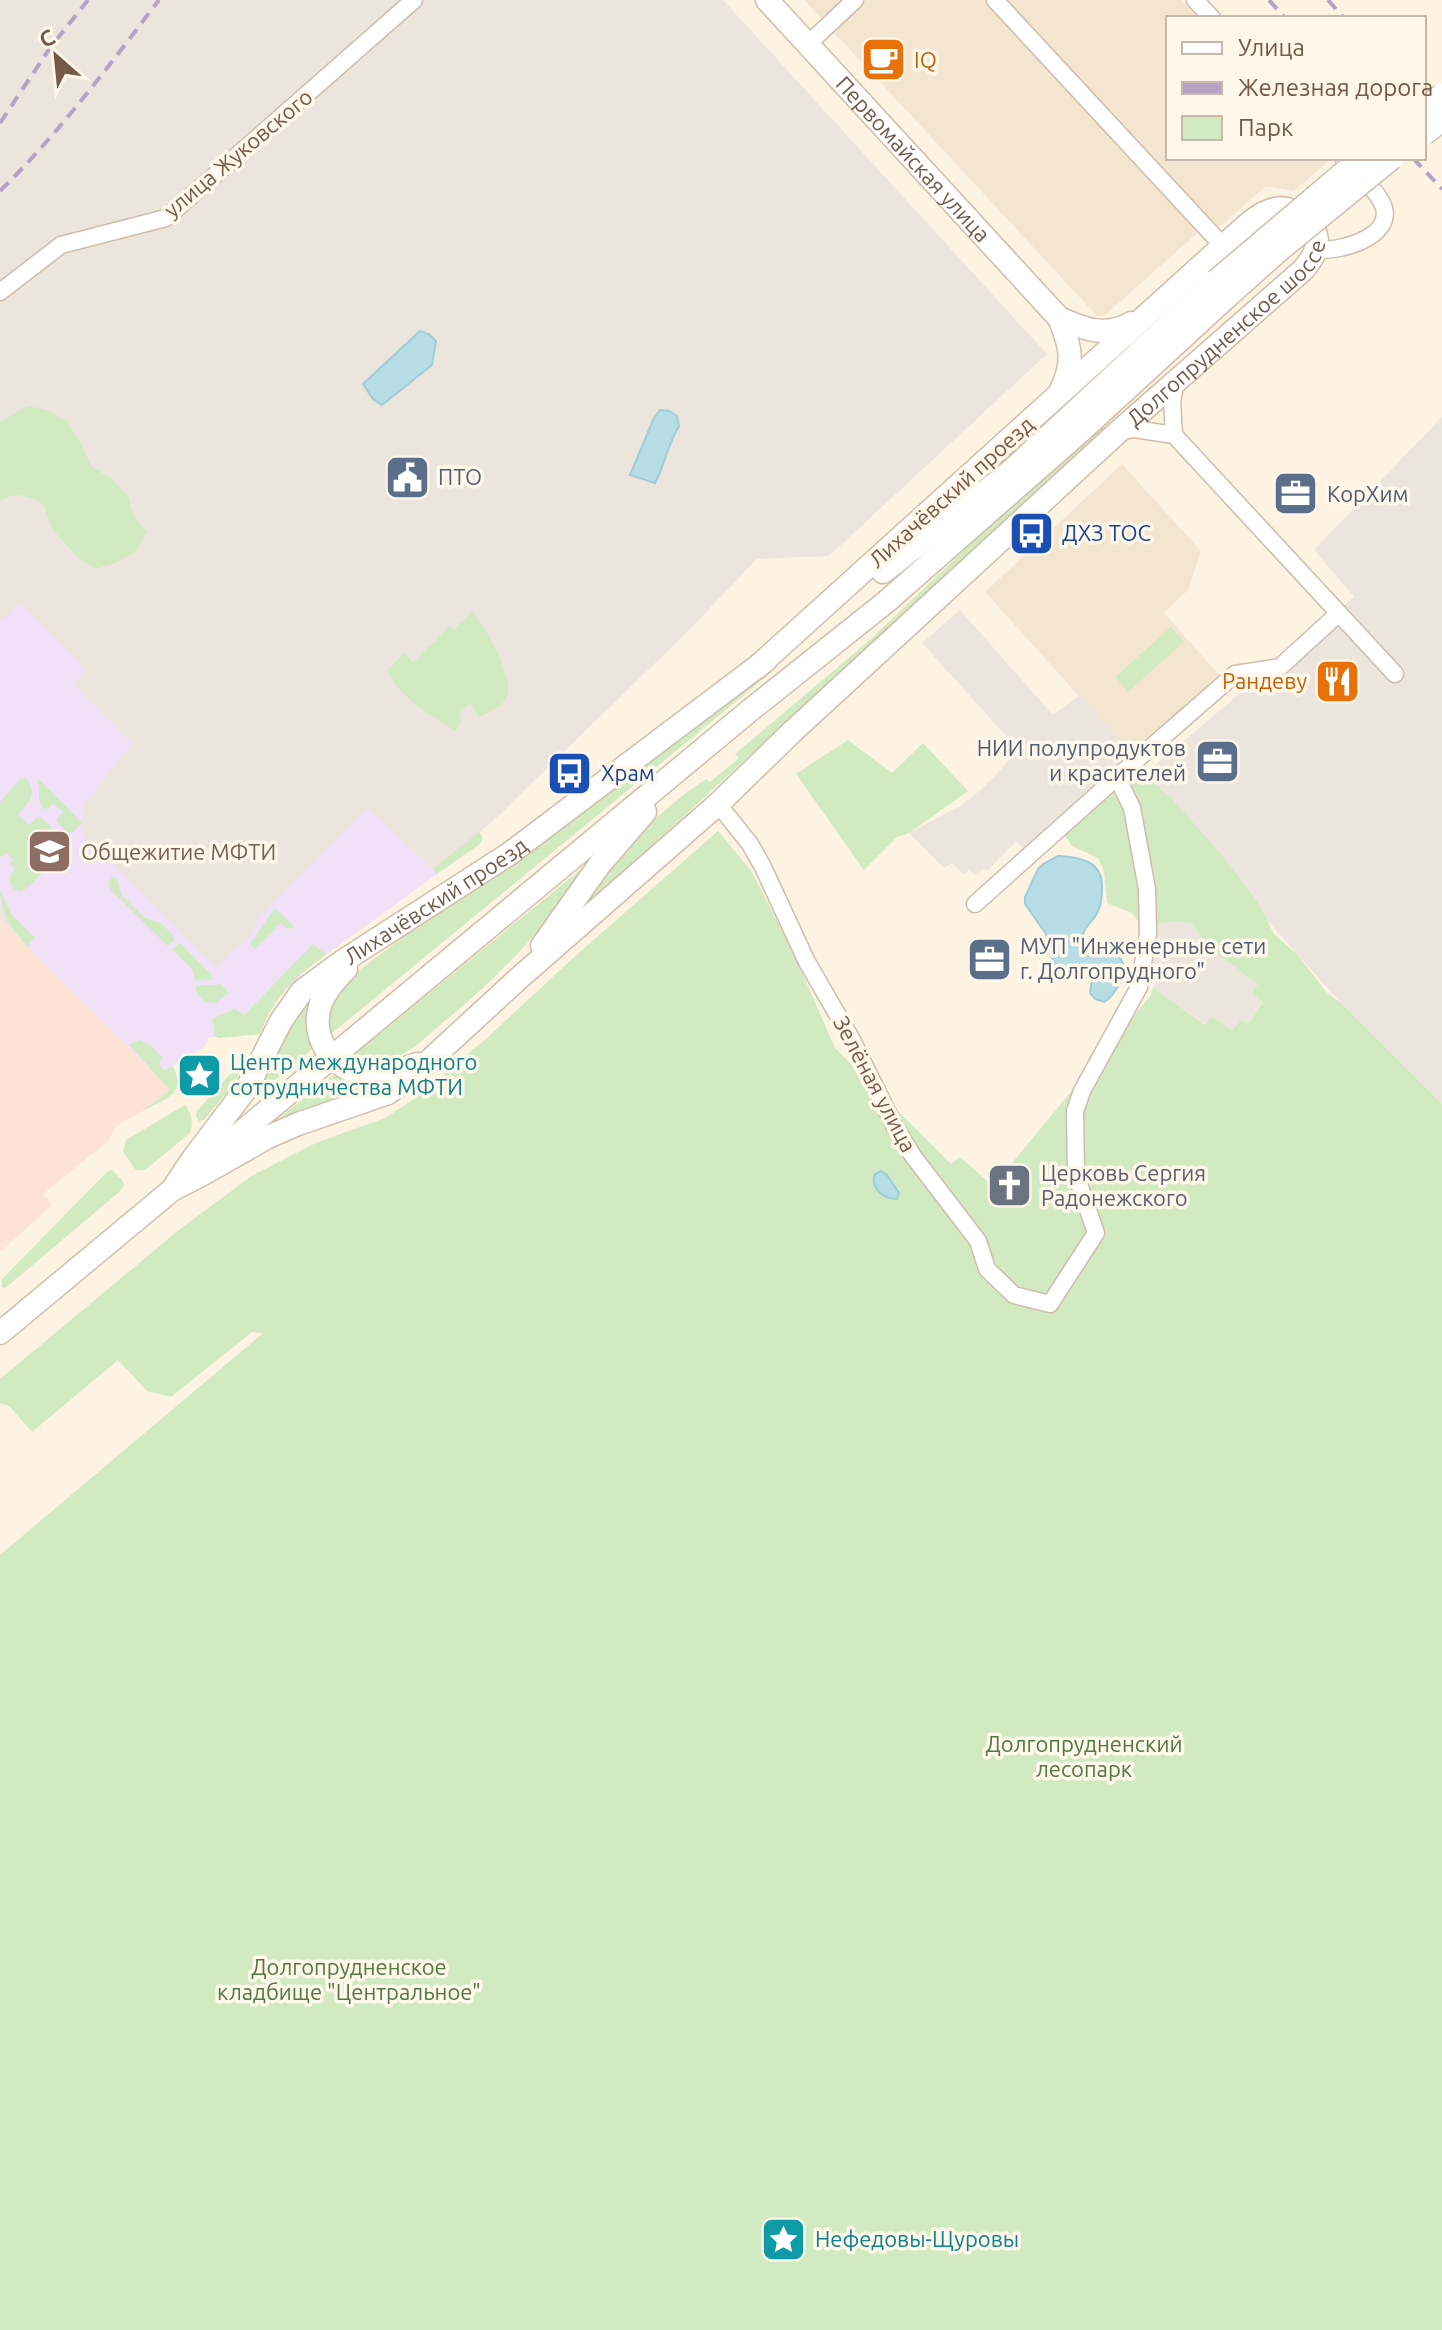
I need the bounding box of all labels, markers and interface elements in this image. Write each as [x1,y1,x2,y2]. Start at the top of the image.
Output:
north arrow [16,16,96,96]
legend [1166,16,1426,160]
text: С [35,23,59,52]
text: Улица [1238,34,1305,61]
cafe icon: IQ [859,36,907,84]
place label: IQ [914,47,937,72]
street label: Первомайская улица [831,71,996,247]
text: Железная дорога [1238,74,1433,101]
street label: улица Жуковского [158,83,317,222]
text: Парк [1238,114,1293,141]
street label: Долгопрудненское шоссе [1121,238,1330,431]
street label: Лихачёвский проезд [863,411,1038,572]
public building icon: ПТО [383,453,431,501]
place label: ПТО [438,464,482,489]
office icon: КорХим [1272,470,1320,518]
place label: КорХим [1327,481,1408,506]
bus stop icon: ДХЗ ТОС [1007,509,1055,557]
place label: ДХЗ ТОС [1062,520,1151,545]
restaurant icon: Рандеву [1314,657,1362,705]
place label: Рандеву [1222,668,1307,693]
place label: НИИ полупродуктов и красителей [977,735,1186,785]
office icon: НИИ полупродуктов и красителей [1193,737,1241,785]
bus stop icon: Храм [546,749,594,797]
place label: Храм [601,760,655,785]
school or university icon: Общежитие МФТИ [26,828,74,876]
street label: Лихачёвский проезд [339,832,532,969]
place label: Общежитие МФТИ [81,839,276,864]
place label: МУП "Инженерные сети г. Долгопрудного" [1020,933,1266,983]
office icon: МУП "Инженерные сети г. Долгопрудного" [965,935,1013,983]
street label: Зелёная улица [829,1011,922,1156]
place label: Центр международного сотрудничества МФТИ [230,1049,477,1099]
place icon: Центр международного сотрудничества МФТИ [175,1051,223,1099]
place label: Церковь Сергия Радонежского [1041,1160,1206,1210]
church icon: Церковь Сергия Радонежского [986,1162,1034,1210]
park label: Долгопрудненский лесопарк [986,1731,1182,1781]
park label: Долгопрудненское кладбище "Центральное" [217,1954,481,2004]
place icon: Нефедовы-Щуровы [760,2215,808,2263]
place label: Нефедовы-Щуровы [815,2226,1019,2251]

